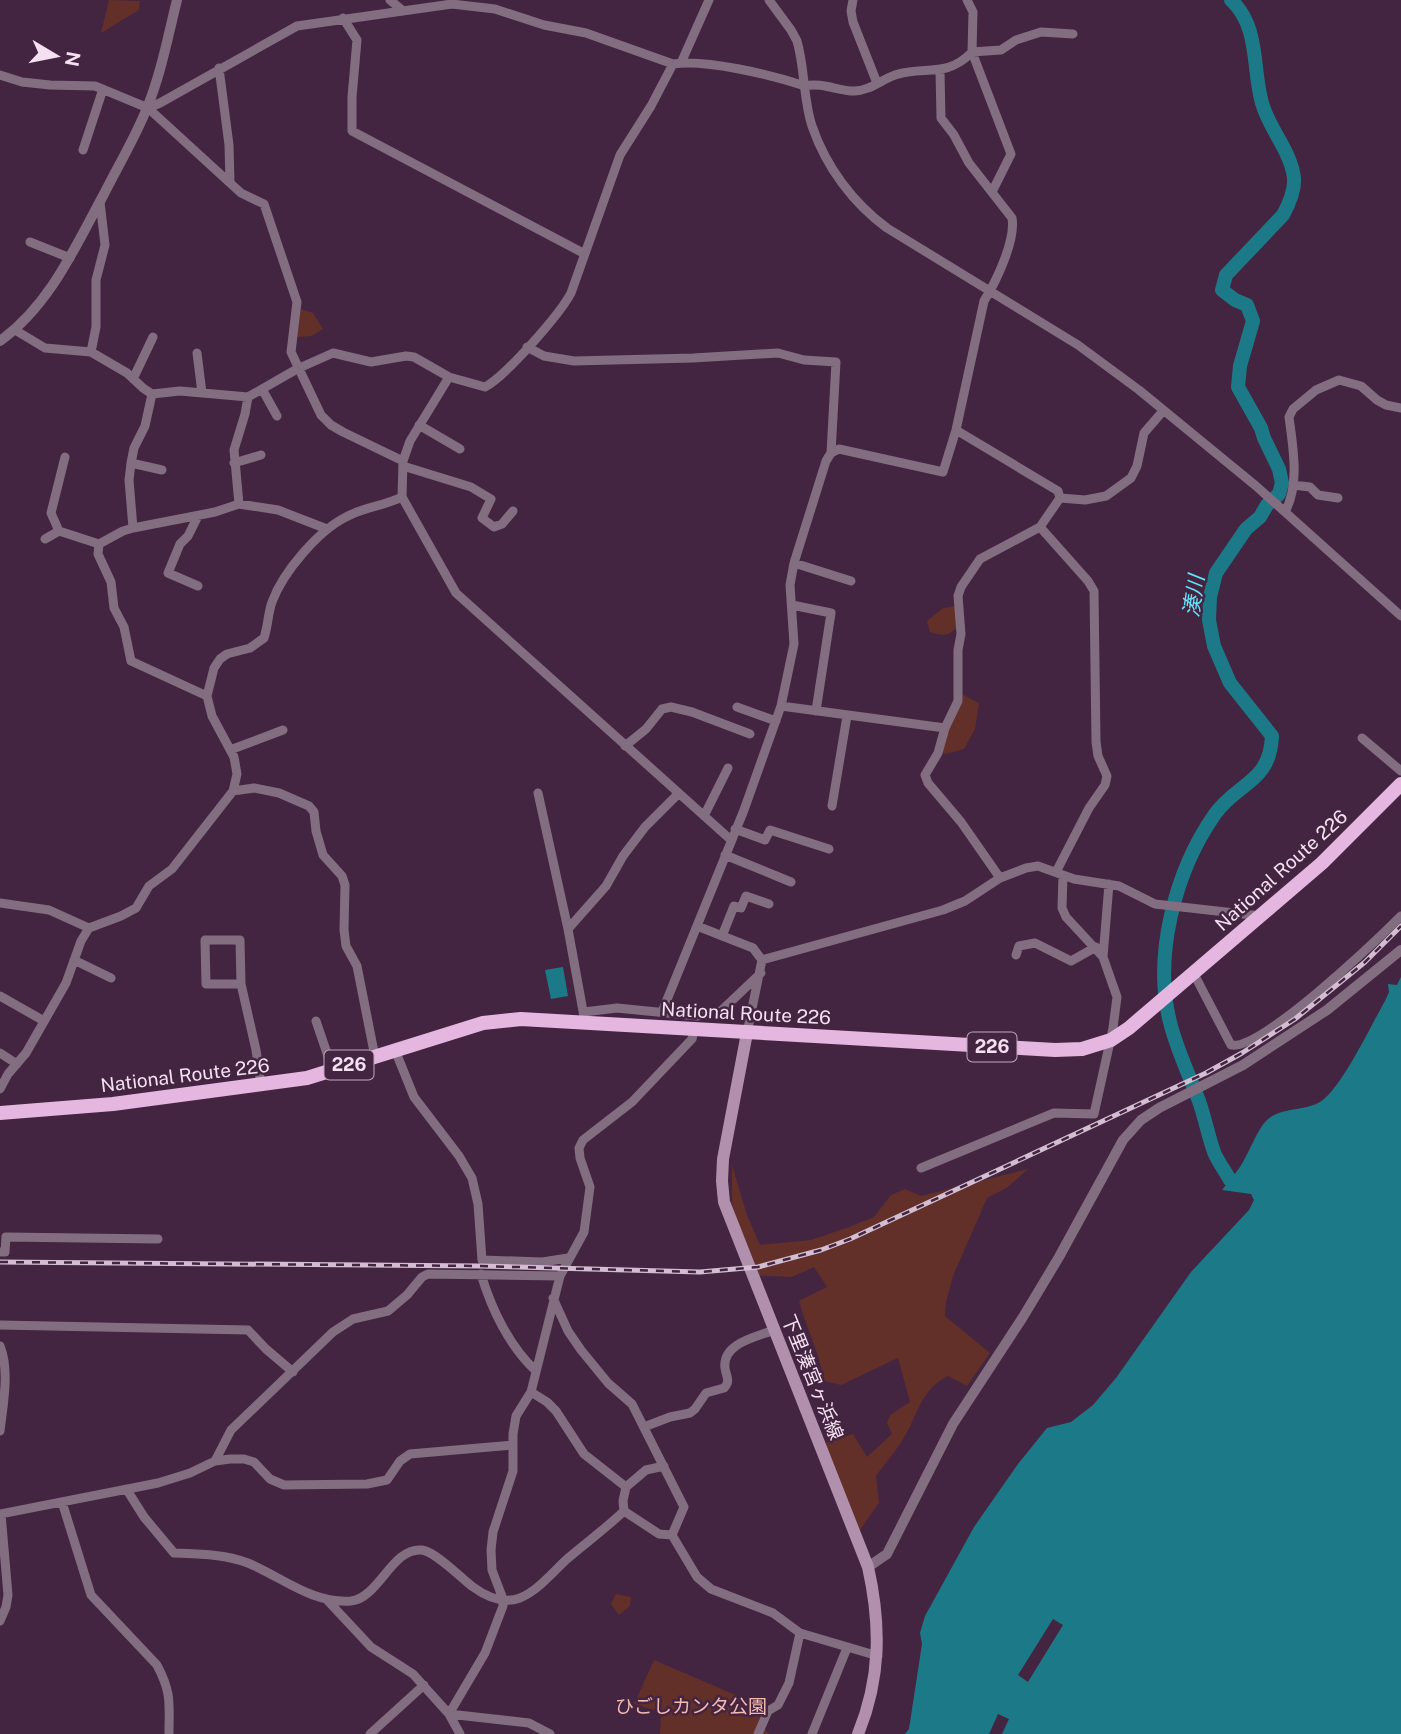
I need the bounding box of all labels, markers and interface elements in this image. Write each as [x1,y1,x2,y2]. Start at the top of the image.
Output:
north arrow [21,21,91,91]
text: N [61,50,85,68]
water label: 湊川 [1178,571,1209,618]
street label: National Route 226 [1210,805,1352,935]
street label: National Route 226 [660,998,832,1028]
road number: 226 [968,1032,1016,1062]
road number: 226 [324,1050,374,1080]
street label: National Route 226 [99,1054,271,1096]
street label: 下里湊宮ヶ浜線 [778,1311,848,1443]
park label: ひごしカンタ公園 [615,1695,767,1717]

